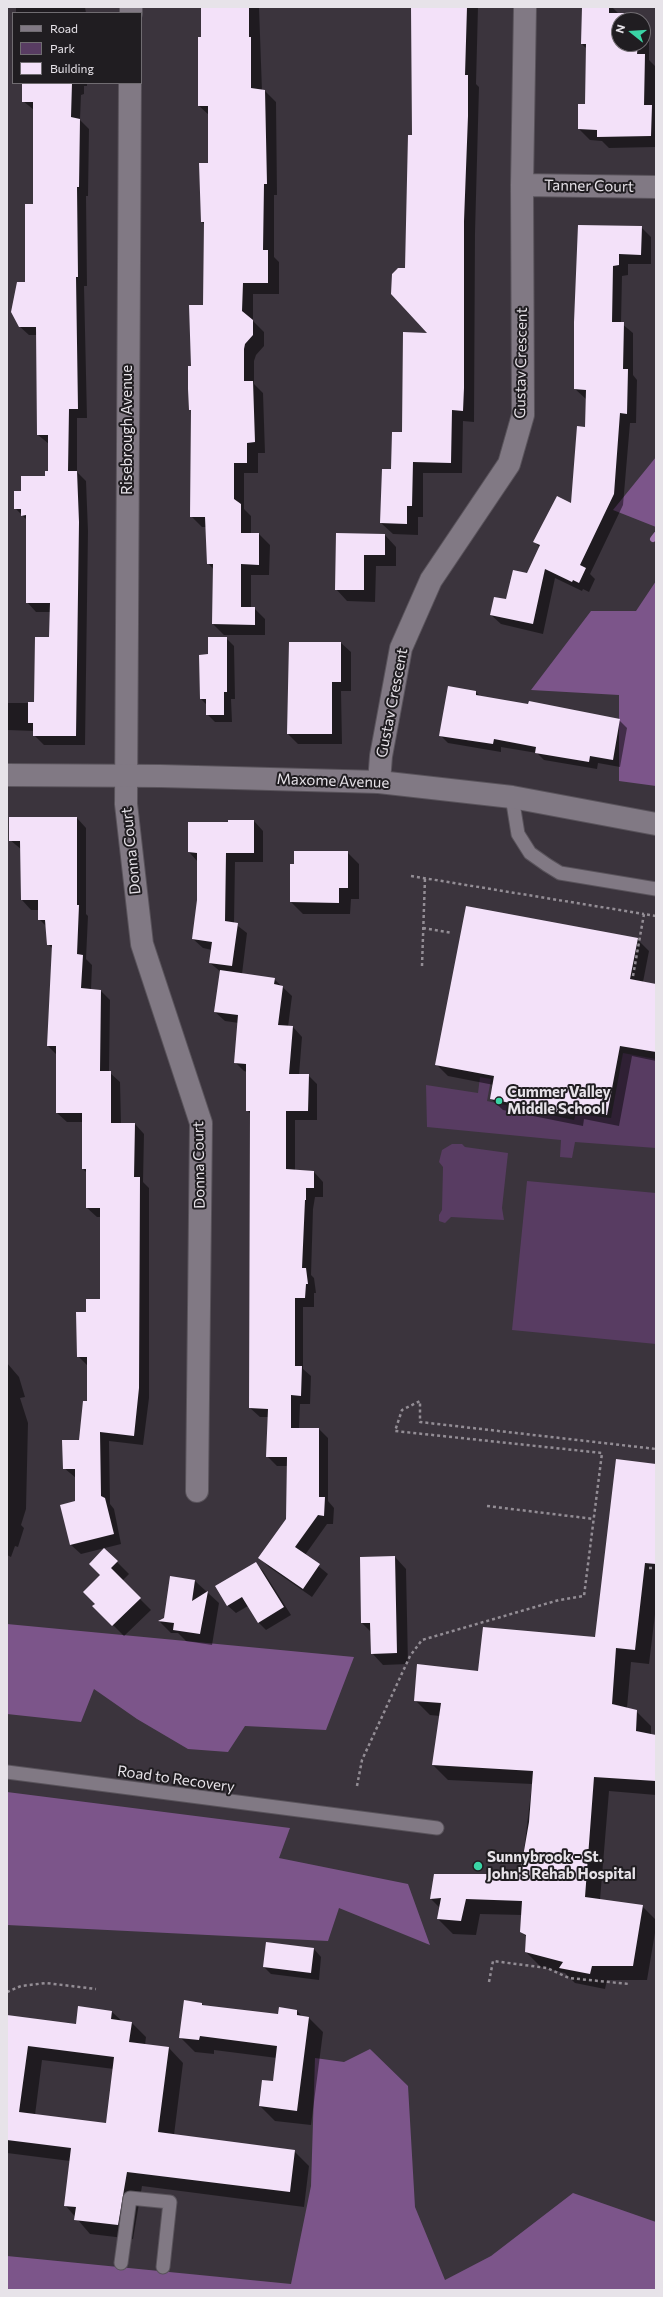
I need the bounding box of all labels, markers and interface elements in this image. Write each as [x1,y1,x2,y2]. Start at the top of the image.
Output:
legend [12,12,142,84]
north arrow [611,12,651,52]
text: Road [50,21,78,35]
text: N [613,23,627,34]
text: Park [50,41,75,55]
text: Building [50,61,94,75]
street label: Tanner Court [544,176,634,196]
street label: Gustav Crescent [511,307,531,419]
street label: Risebrough Avenue [118,365,136,495]
street label: Gustav Crescent [373,647,411,759]
street label: Maxome Avenue [276,770,390,792]
street label: Donna Court [117,806,145,896]
place label: Cummer Valley Middle School [507,1083,611,1118]
marker: Cummer Valley Middle School [494,1096,504,1106]
street label: Donna Court [189,1121,209,1209]
street label: Road to Recovery [116,1762,236,1796]
place label: Sunnybrook - St. John's Rehab Hospital [487,1848,636,1883]
marker: Sunnybrook - St. John's Rehab Hospital [472,1860,484,1872]

